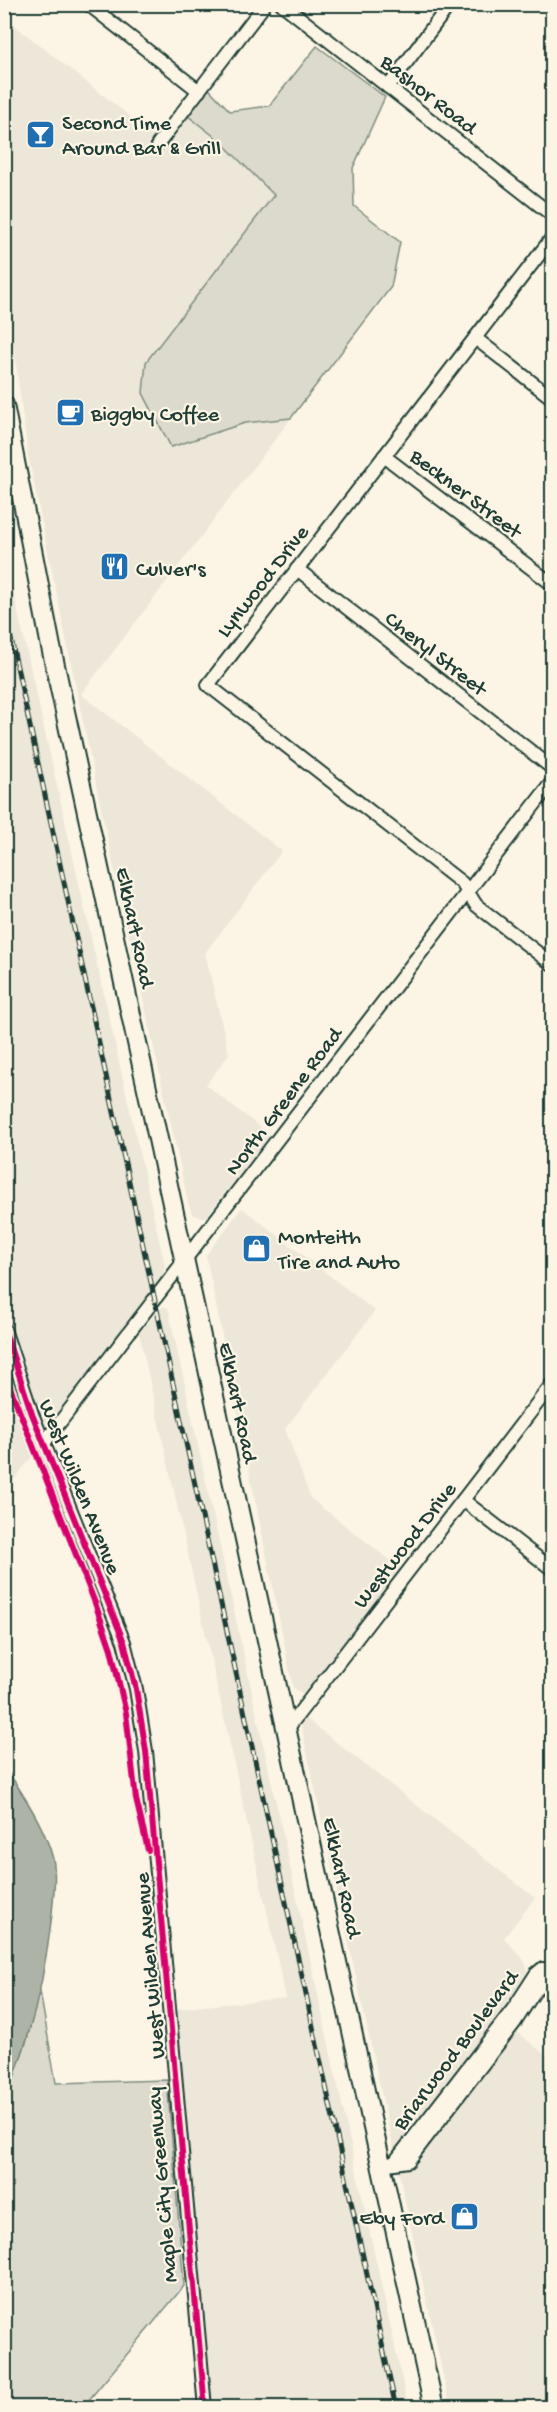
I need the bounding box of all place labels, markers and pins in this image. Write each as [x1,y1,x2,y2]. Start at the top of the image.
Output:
place label: Second Time Around Bar & Grill [62,112,221,163]
bar icon: Second Time Around Bar & Grill [25,118,57,150]
cafe icon: Biggby Coffee [54,396,86,428]
place label: Biggby Coffee [90,403,220,429]
restaurant icon: Culver's [99,551,131,583]
place label: Culver's [136,558,207,584]
place label: Monteith Tire and Auto [276,1226,400,1277]
shop icon: Monteith Tire and Auto [241,1232,273,1264]
shop icon: Eby Ford [449,2200,481,2232]
place label: Eby Ford [359,2207,446,2233]

